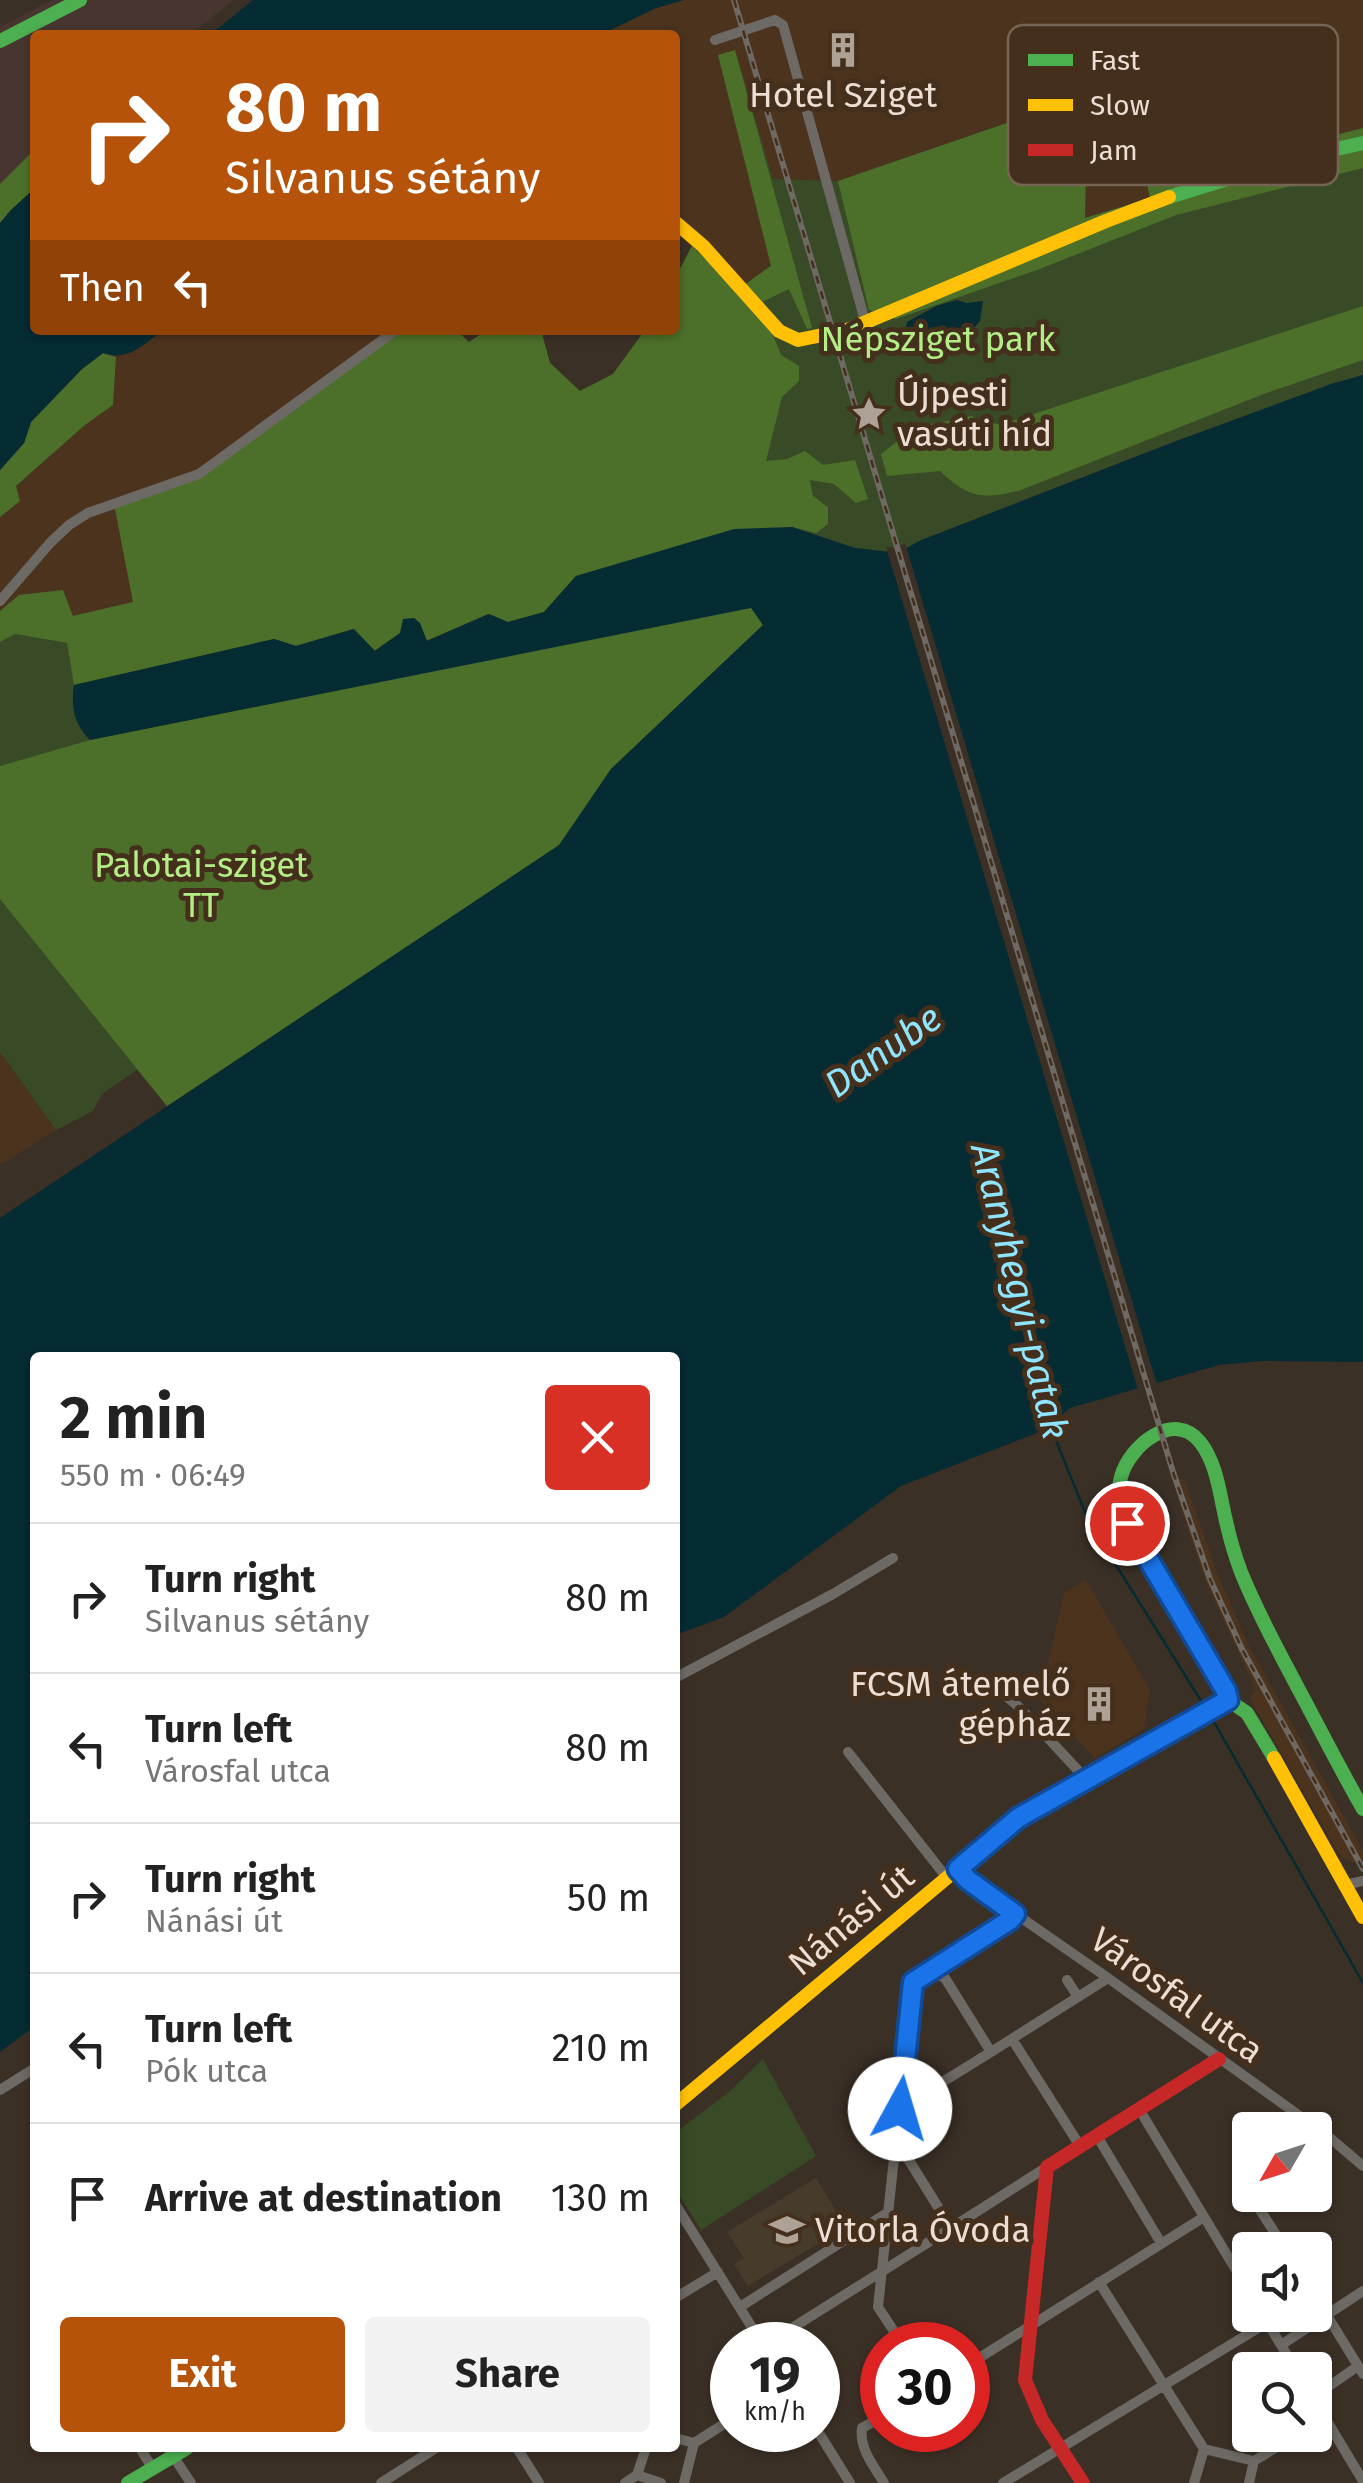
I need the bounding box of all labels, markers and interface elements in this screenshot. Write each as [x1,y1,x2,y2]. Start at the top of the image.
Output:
legend [1008,25,1338,185]
building icon: Hotel Sziget [824,31,862,69]
text: Fast [1090,44,1141,77]
text: 80 m [225,66,382,150]
icon: right [60,70,190,200]
place label: Hotel Sziget [749,74,937,116]
text: Slow [1090,89,1150,122]
text: Jam [1090,134,1138,167]
text: Silvanus sétány [225,151,541,205]
icon: left [165,260,220,315]
text: Then [60,265,145,311]
park label: Népsziget park [821,318,1055,360]
place label: Újpesti vasúti híd [897,373,1052,455]
place icon: Újpesti vasúti híd [850,395,888,433]
park label: Palotai-sziget TT [94,844,308,926]
water label: Danube [816,994,950,1108]
water label: Aranyhegyi-patak [961,1136,1079,1444]
text: 2 min [60,1382,207,1454]
button: close [545,1385,650,1490]
text: 550 m · 06:49 [60,1456,246,1494]
pin [1085,1481,1170,1566]
icon: arrive [1100,1496,1155,1551]
text: Turn right [145,1556,315,1602]
icon: right [60,1571,115,1626]
text: 80 m [565,1575,650,1621]
text: Silvanus sétány [145,1602,369,1640]
place label: FCSM átemelő gépház [850,1663,1071,1745]
building icon: FCSM átemelő gépház [1080,1685,1118,1723]
text: Turn left [145,1706,292,1752]
icon: left [60,1721,115,1776]
text: 80 m [565,1725,650,1771]
text: Városfal utca [145,1752,331,1790]
street label: Nánási út [780,1855,922,1985]
text: Turn right [145,1856,315,1902]
icon: right [60,1871,115,1926]
text: 50 m [567,1875,650,1921]
text: Nánási út [145,1902,283,1940]
street label: Városfal utca [1082,1918,1272,2072]
text: Turn left [145,2006,292,2052]
icon: left [60,2021,115,2076]
text: 210 m [552,2025,650,2071]
text: Pók utca [145,2052,268,2090]
position arrow [848,2057,952,2161]
north arrow [1232,2112,1332,2212]
map controls [1232,2112,1332,2452]
icon: arrive [60,2171,115,2226]
text: Arrive at destination [145,2175,502,2221]
text: 130 m [551,2175,650,2221]
place label: Vitorla Óvoda [815,2209,1031,2251]
school or university icon: Vitorla Óvoda [768,2211,806,2249]
button: sound [1232,2232,1332,2332]
button: Exit [60,2317,345,2432]
button: Share [365,2317,650,2432]
speed limit sign: 30 [860,2322,990,2452]
text: 19 [749,2345,801,2405]
button: search [1232,2352,1332,2452]
text: km/h [744,2397,806,2427]

